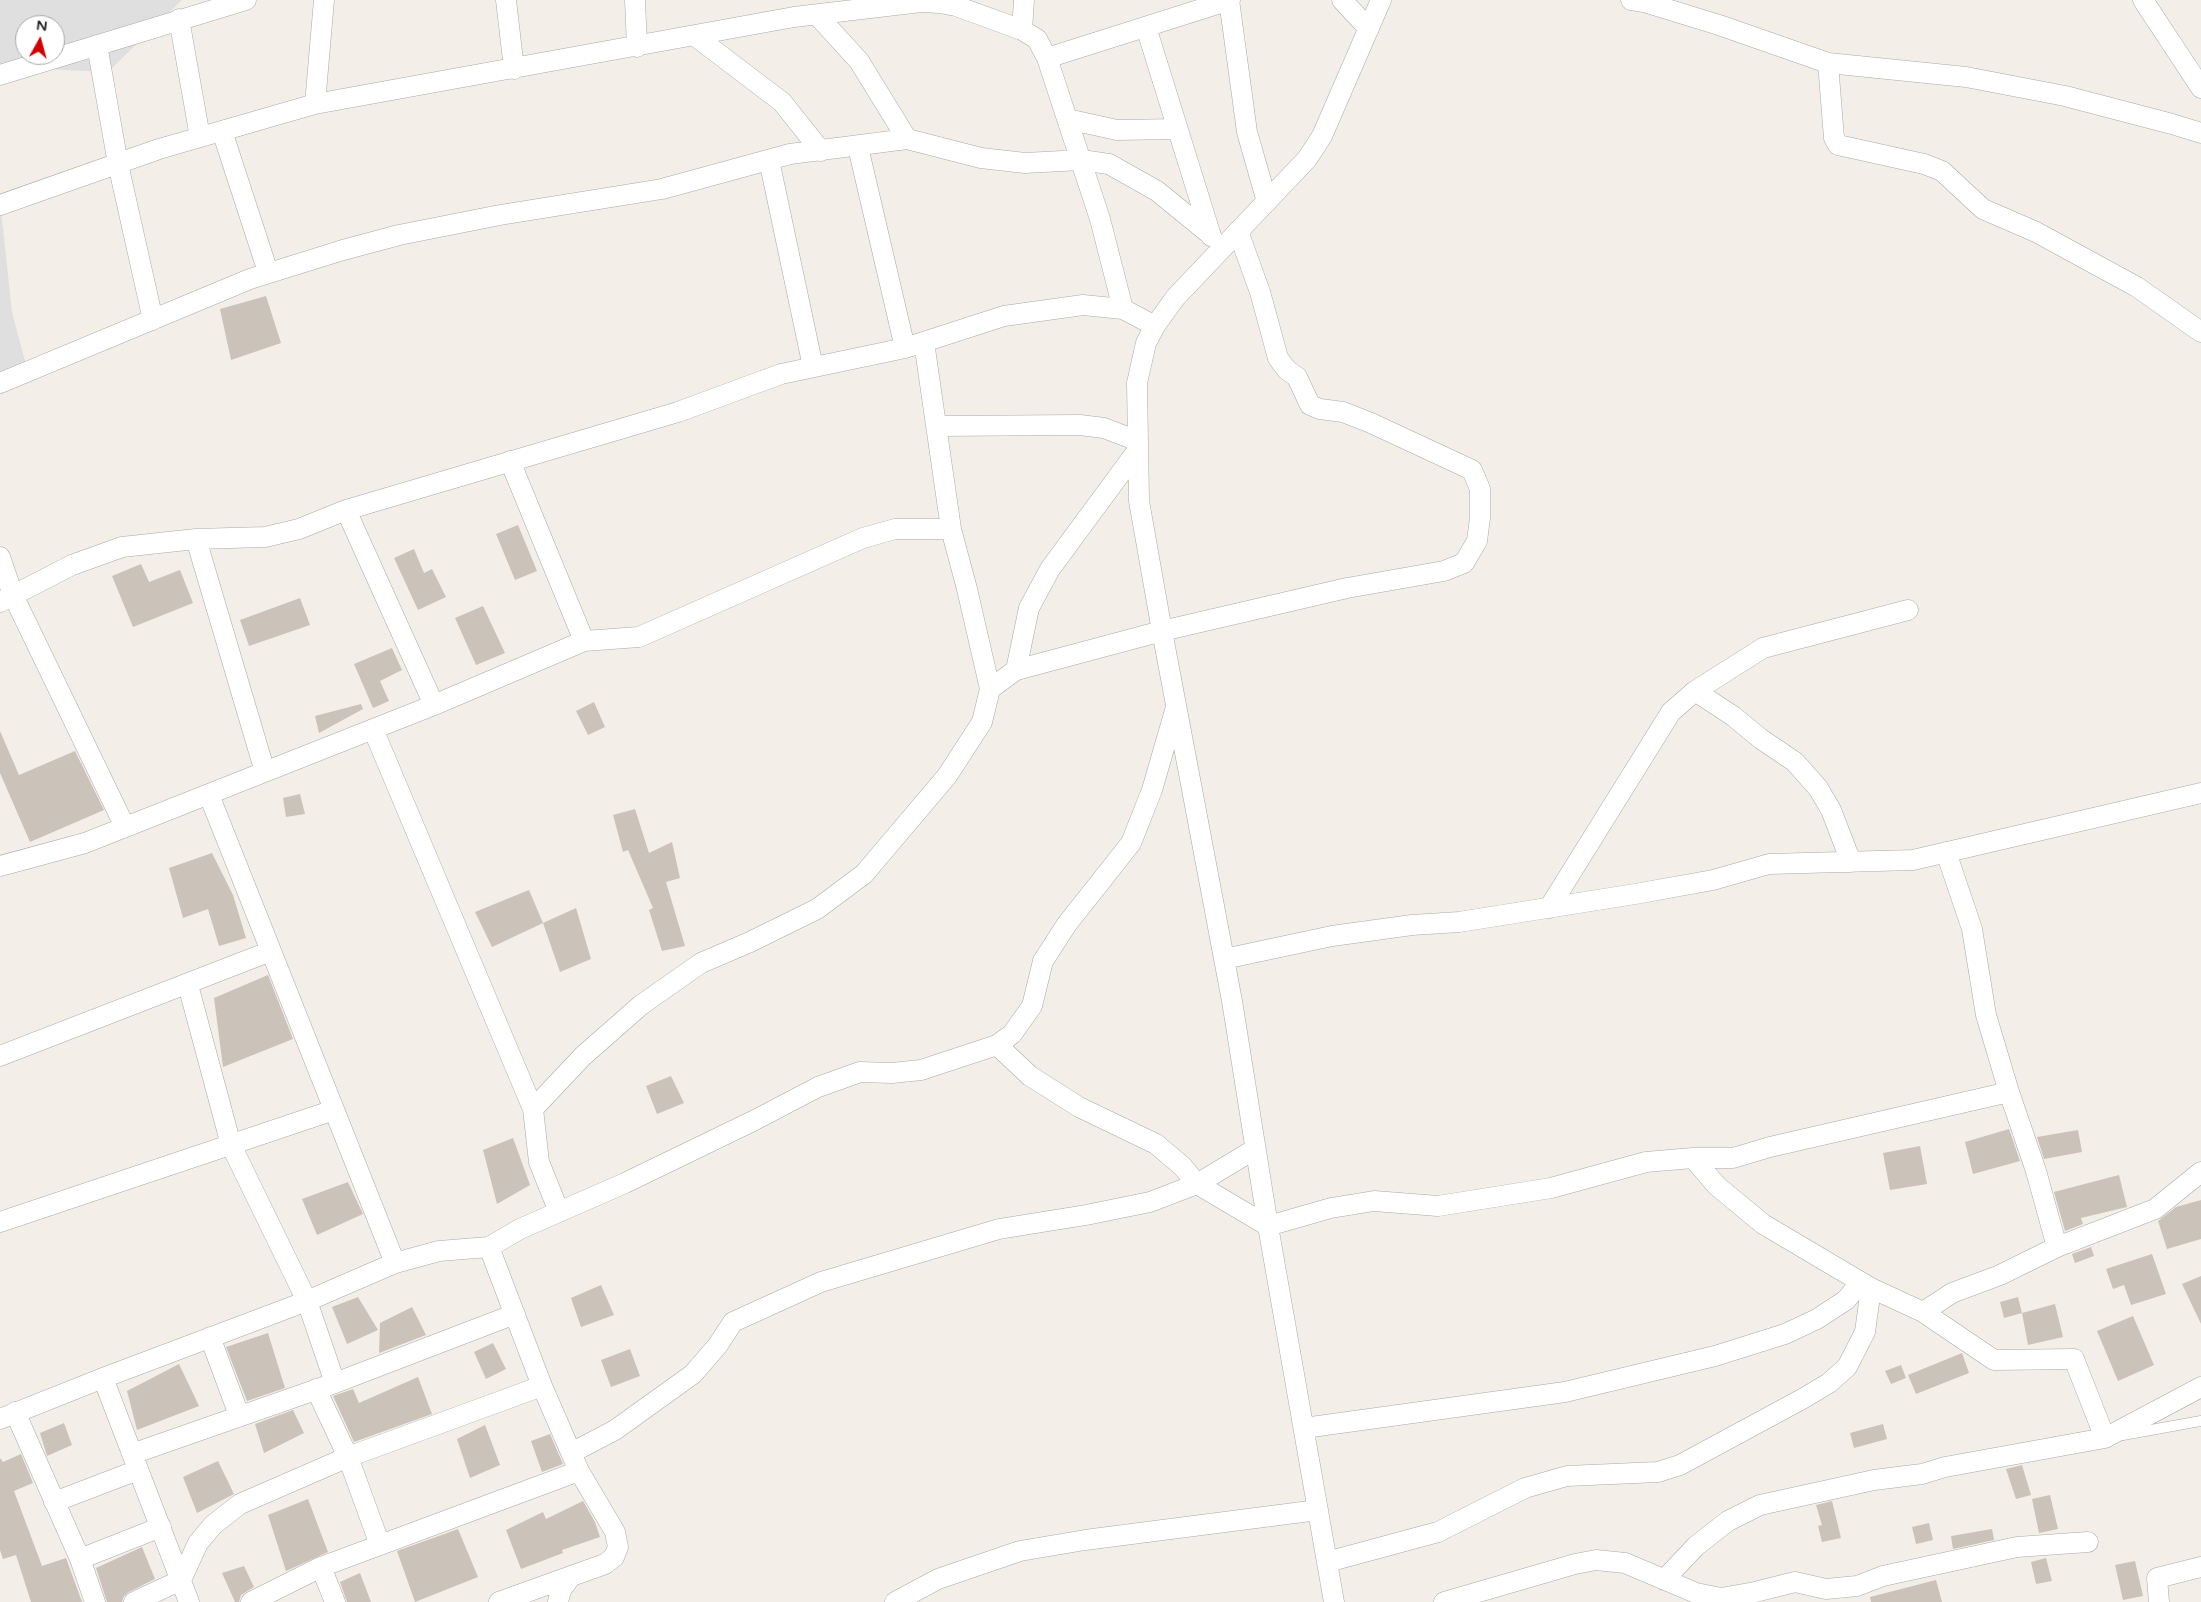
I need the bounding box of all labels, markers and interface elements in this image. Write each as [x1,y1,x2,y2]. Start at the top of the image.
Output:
north arrow [15,15,65,65]
text: N [35,16,48,35]

